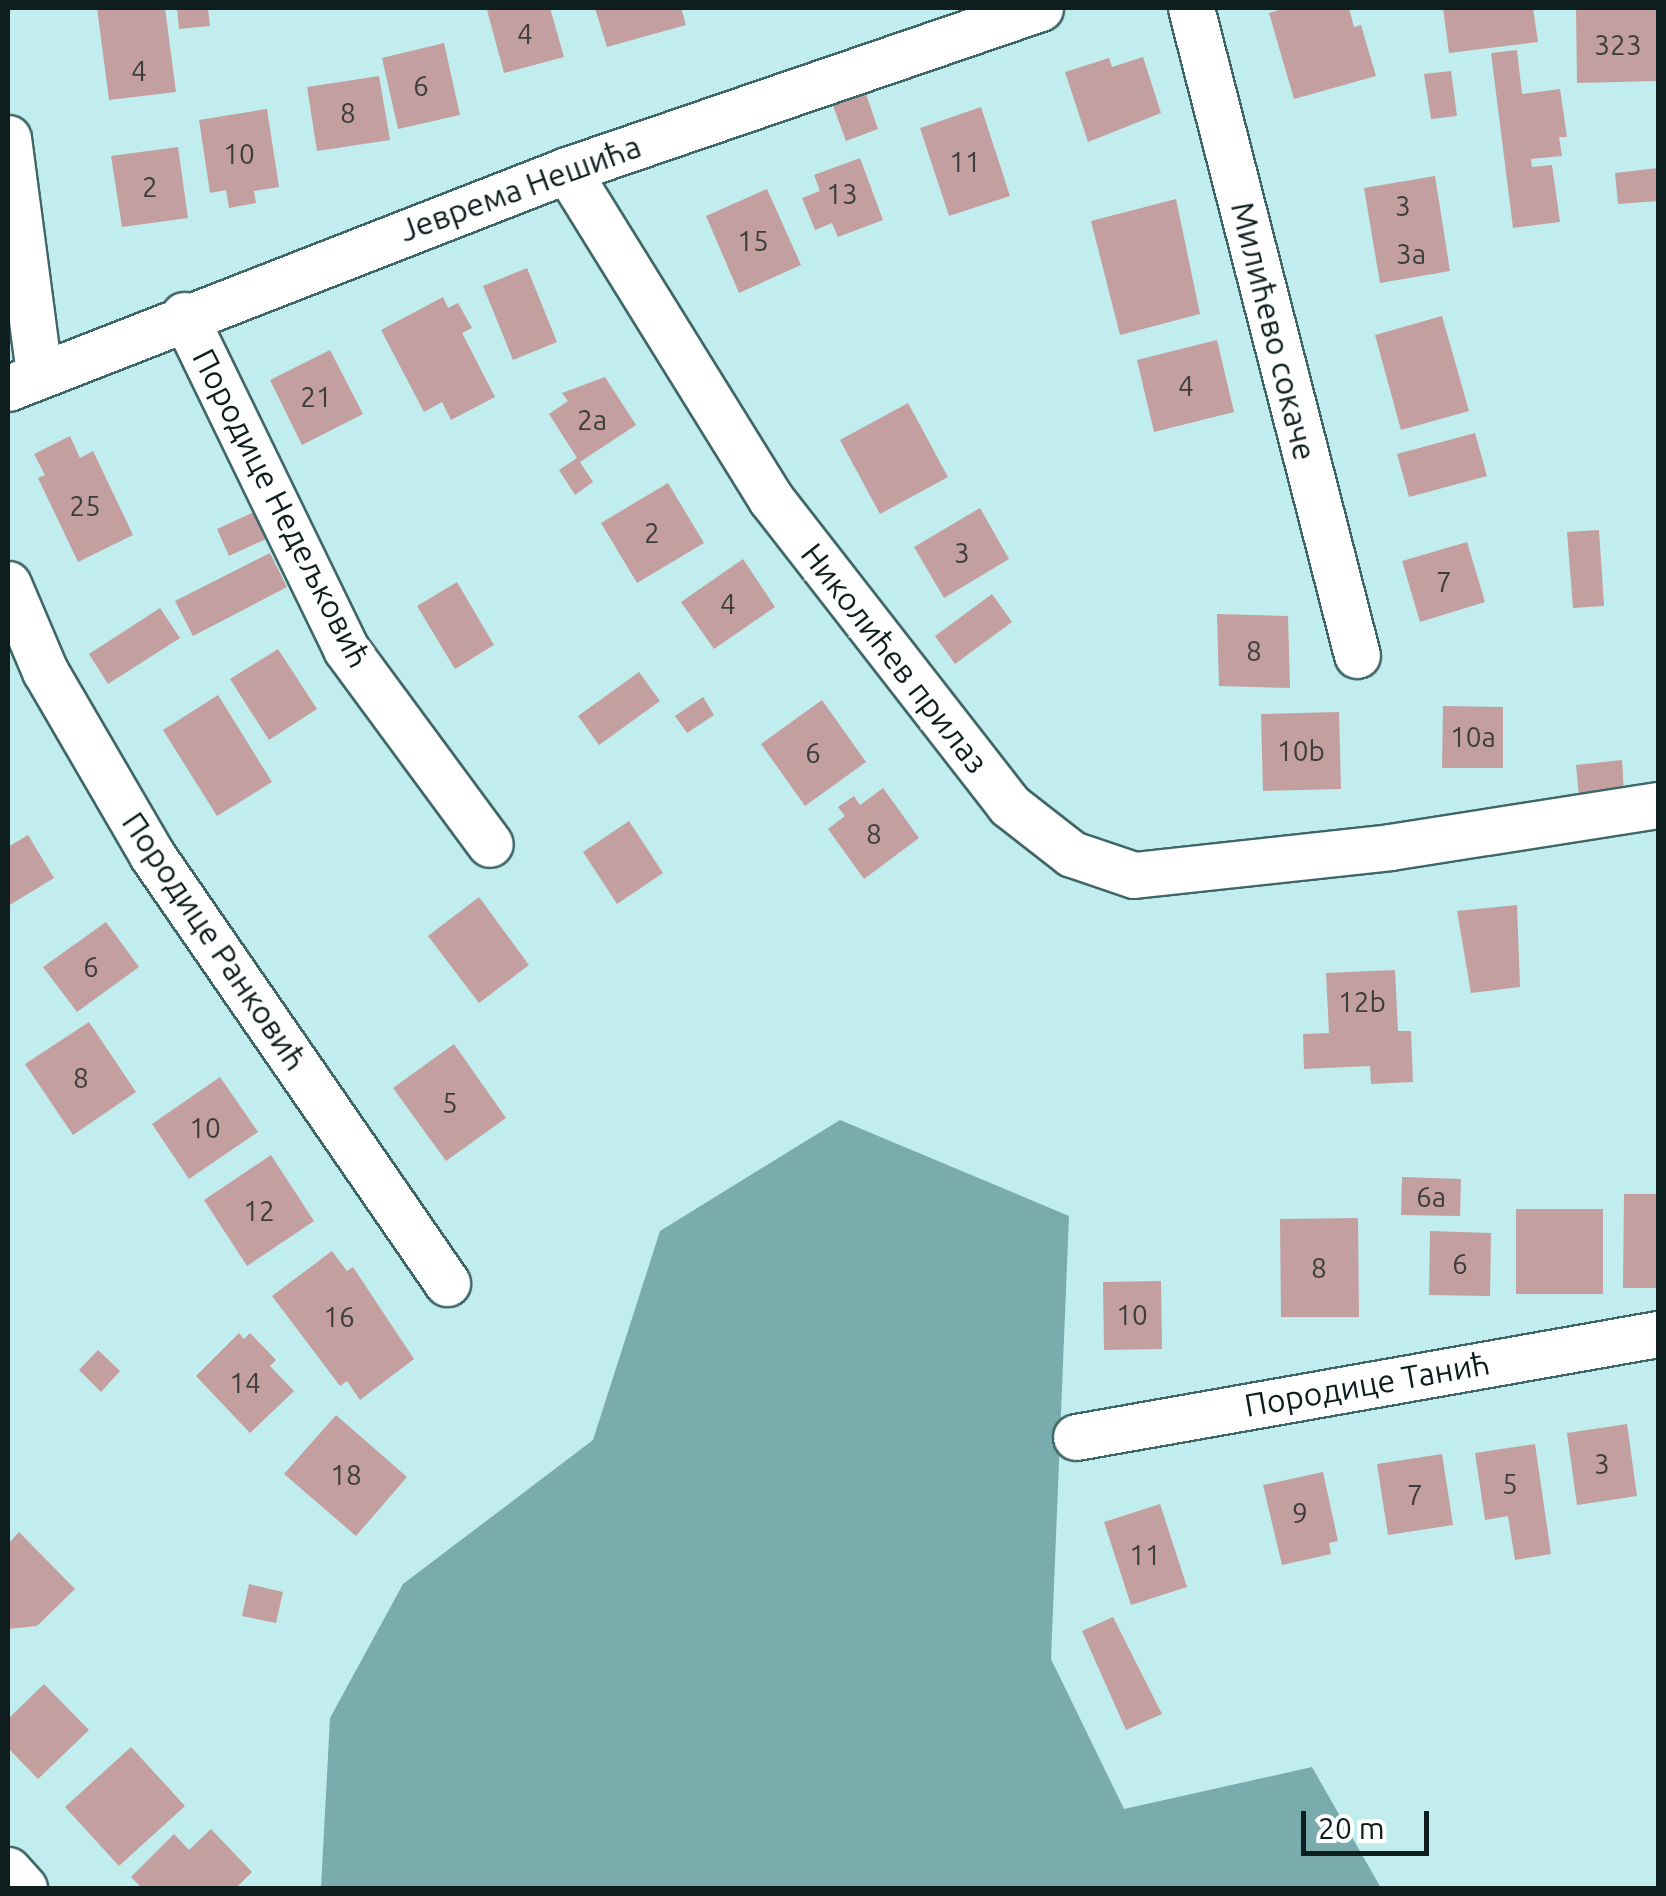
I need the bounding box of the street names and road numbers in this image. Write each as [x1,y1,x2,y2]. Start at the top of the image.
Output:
street label: Јеврема Нешића [394,127,646,249]
street label: Милићево сокаче [1223,198,1325,464]
street label: Породице Недељковић [185,342,379,674]
street label: Николићев прилаз [793,535,997,781]
street label: Породице Ранковић [114,805,316,1077]
street label: Породице Танић [1241,1344,1493,1424]

